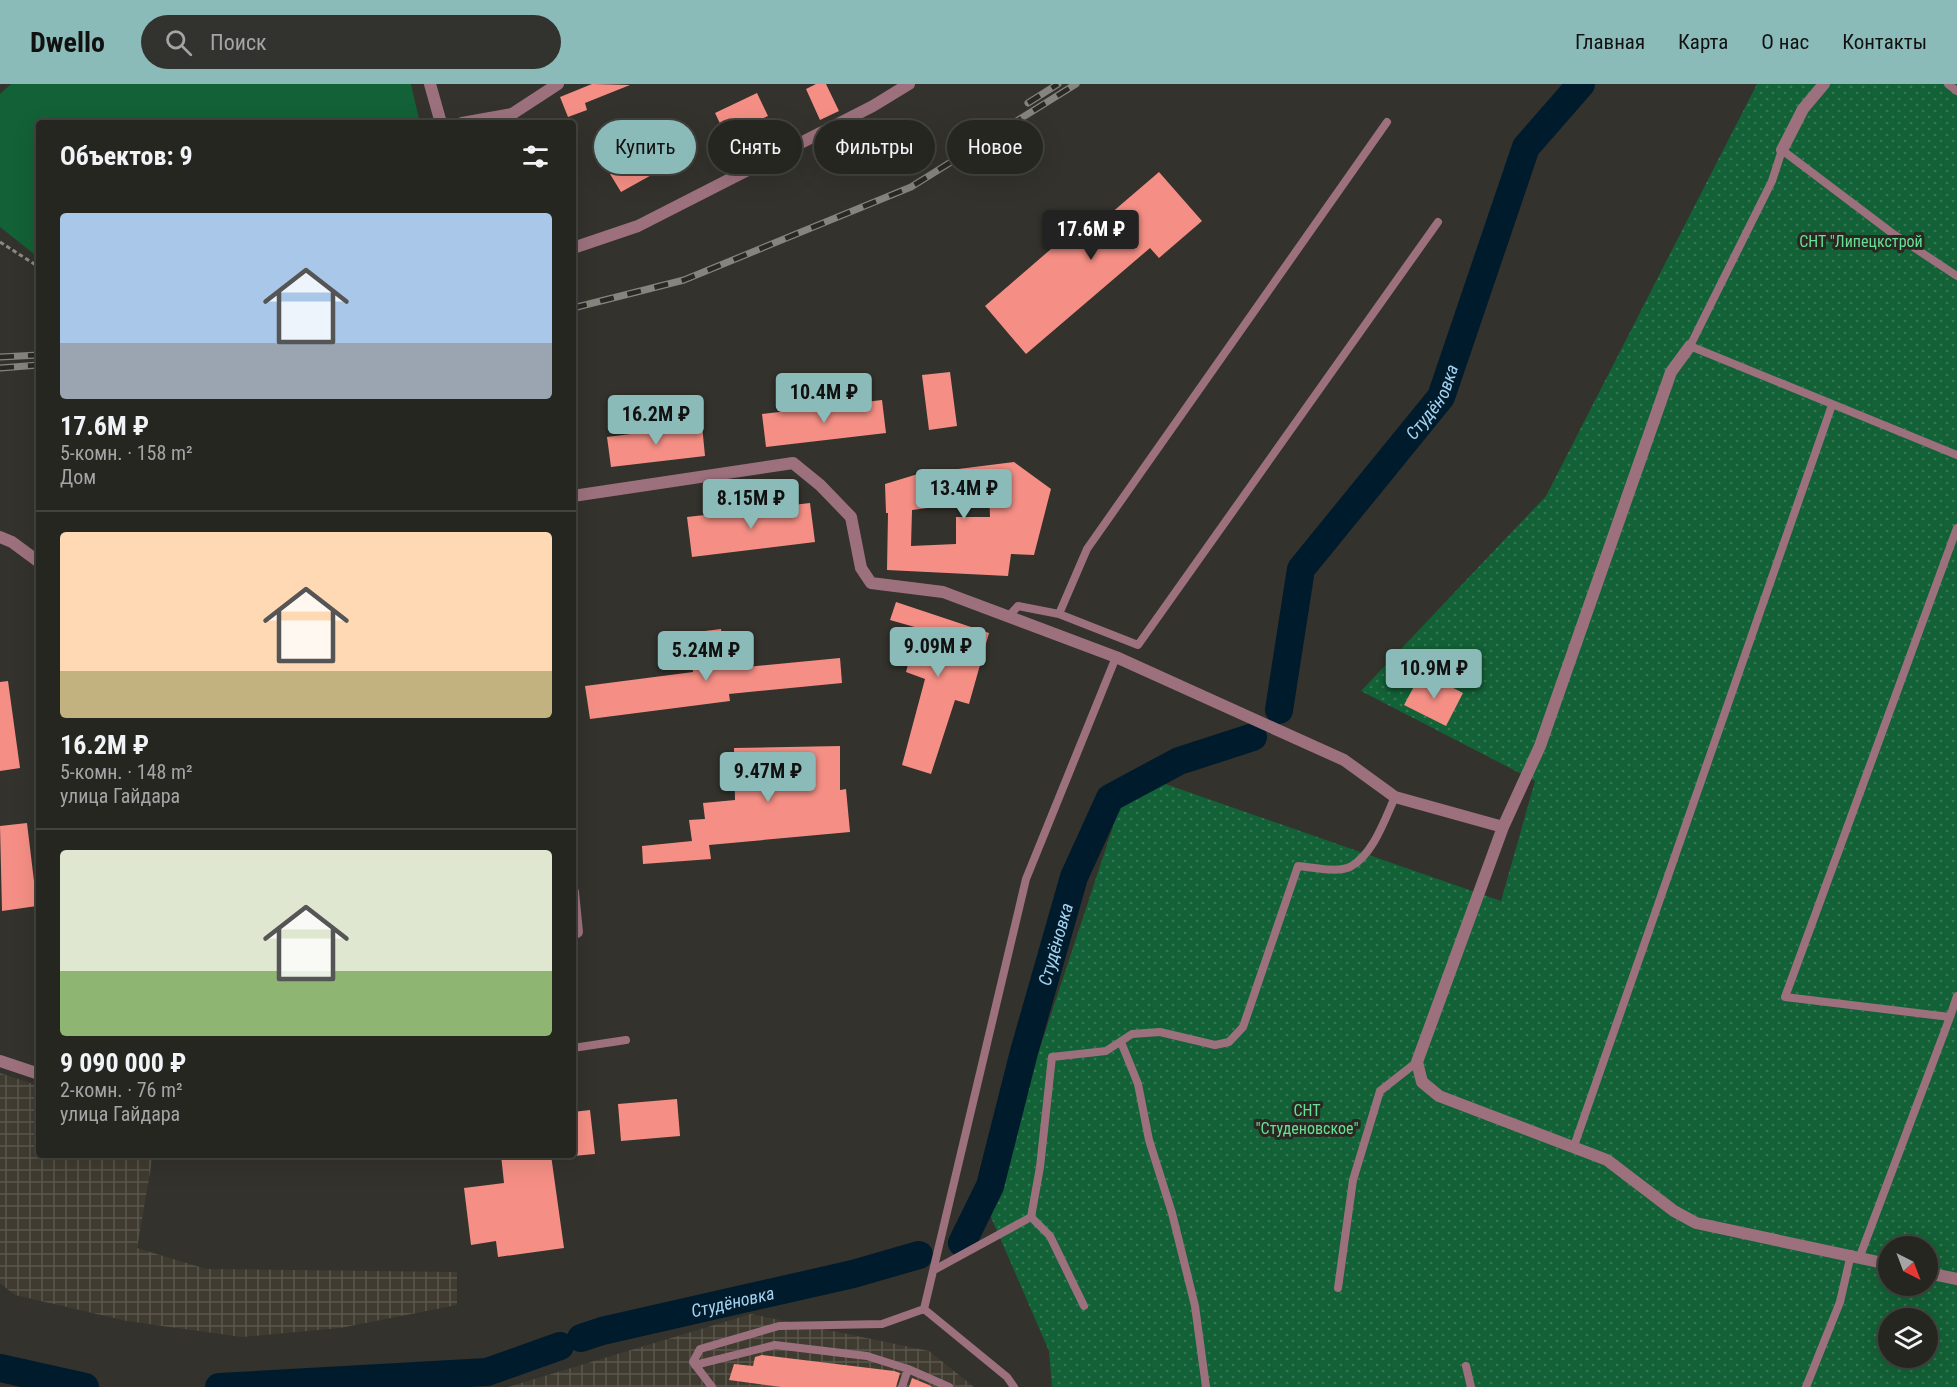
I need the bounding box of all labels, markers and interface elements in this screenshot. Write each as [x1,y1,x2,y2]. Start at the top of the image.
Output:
search box [141,15,561,69]
text: Dwello [30,26,105,59]
icon: search [162,26,195,59]
text: Поиск [210,30,267,55]
text: Главная [1575,30,1645,54]
text: Карта [1678,30,1728,54]
text: О нас [1761,30,1809,54]
text: Контакты [1842,30,1927,54]
chip: Купить [594,120,696,174]
chip: Снять [708,120,802,174]
chip: Фильтры [814,120,935,174]
chip: Новое [947,120,1043,174]
icon: filters [519,140,552,173]
text: Объектов: 9 [60,141,193,171]
pin: 17.6M ₽ [1036,210,1146,261]
text: 17.6M ₽ [1057,217,1125,241]
park label: СНТ "Липецкстрой [1799,232,1923,251]
icon: home [252,252,360,360]
water label: Студёновка [1401,361,1462,443]
pin: 10.4M ₽ [769,373,879,424]
text: 10.4M ₽ [790,380,858,404]
pin: 16.2M ₽ [601,395,711,446]
text: 16.2M ₽ [622,402,690,426]
text: 17.6M ₽ [60,411,149,441]
text: 5-комн. · 158 m² [60,441,193,465]
text: Дом [60,465,96,489]
pin: 13.4M ₽ [909,469,1019,520]
text: 13.4M ₽ [930,476,998,500]
pin: 8.15M ₽ [696,479,806,530]
text: 8.15M ₽ [717,486,785,510]
icon: home [252,571,360,679]
pin: 9.09M ₽ [883,627,993,678]
pin: 5.24M ₽ [651,631,761,682]
text: 9.09M ₽ [904,634,972,658]
text: 5.24M ₽ [672,638,740,662]
pin: 10.9M ₽ [1379,649,1489,700]
text: 10.9M ₽ [1400,656,1468,680]
text: 16.2M ₽ [60,730,149,760]
pin: 9.47M ₽ [713,752,823,803]
text: 9.47M ₽ [734,759,802,783]
text: 5-комн. · 148 m² [60,760,193,784]
text: улица Гайдара [60,784,180,808]
icon: home [252,889,360,997]
water label: Студёновка [1033,900,1077,988]
text: 9 090 000 ₽ [60,1048,186,1078]
text: 2-комн. · 76 m² [60,1078,183,1102]
park label: СНТ "Студеновское" [1255,1101,1359,1138]
text: улица Гайдара [60,1102,180,1126]
north arrow [1878,1236,1938,1296]
map controls [1878,1236,1938,1368]
water label: Студёновка [689,1282,776,1321]
button: layers [1878,1308,1938,1368]

